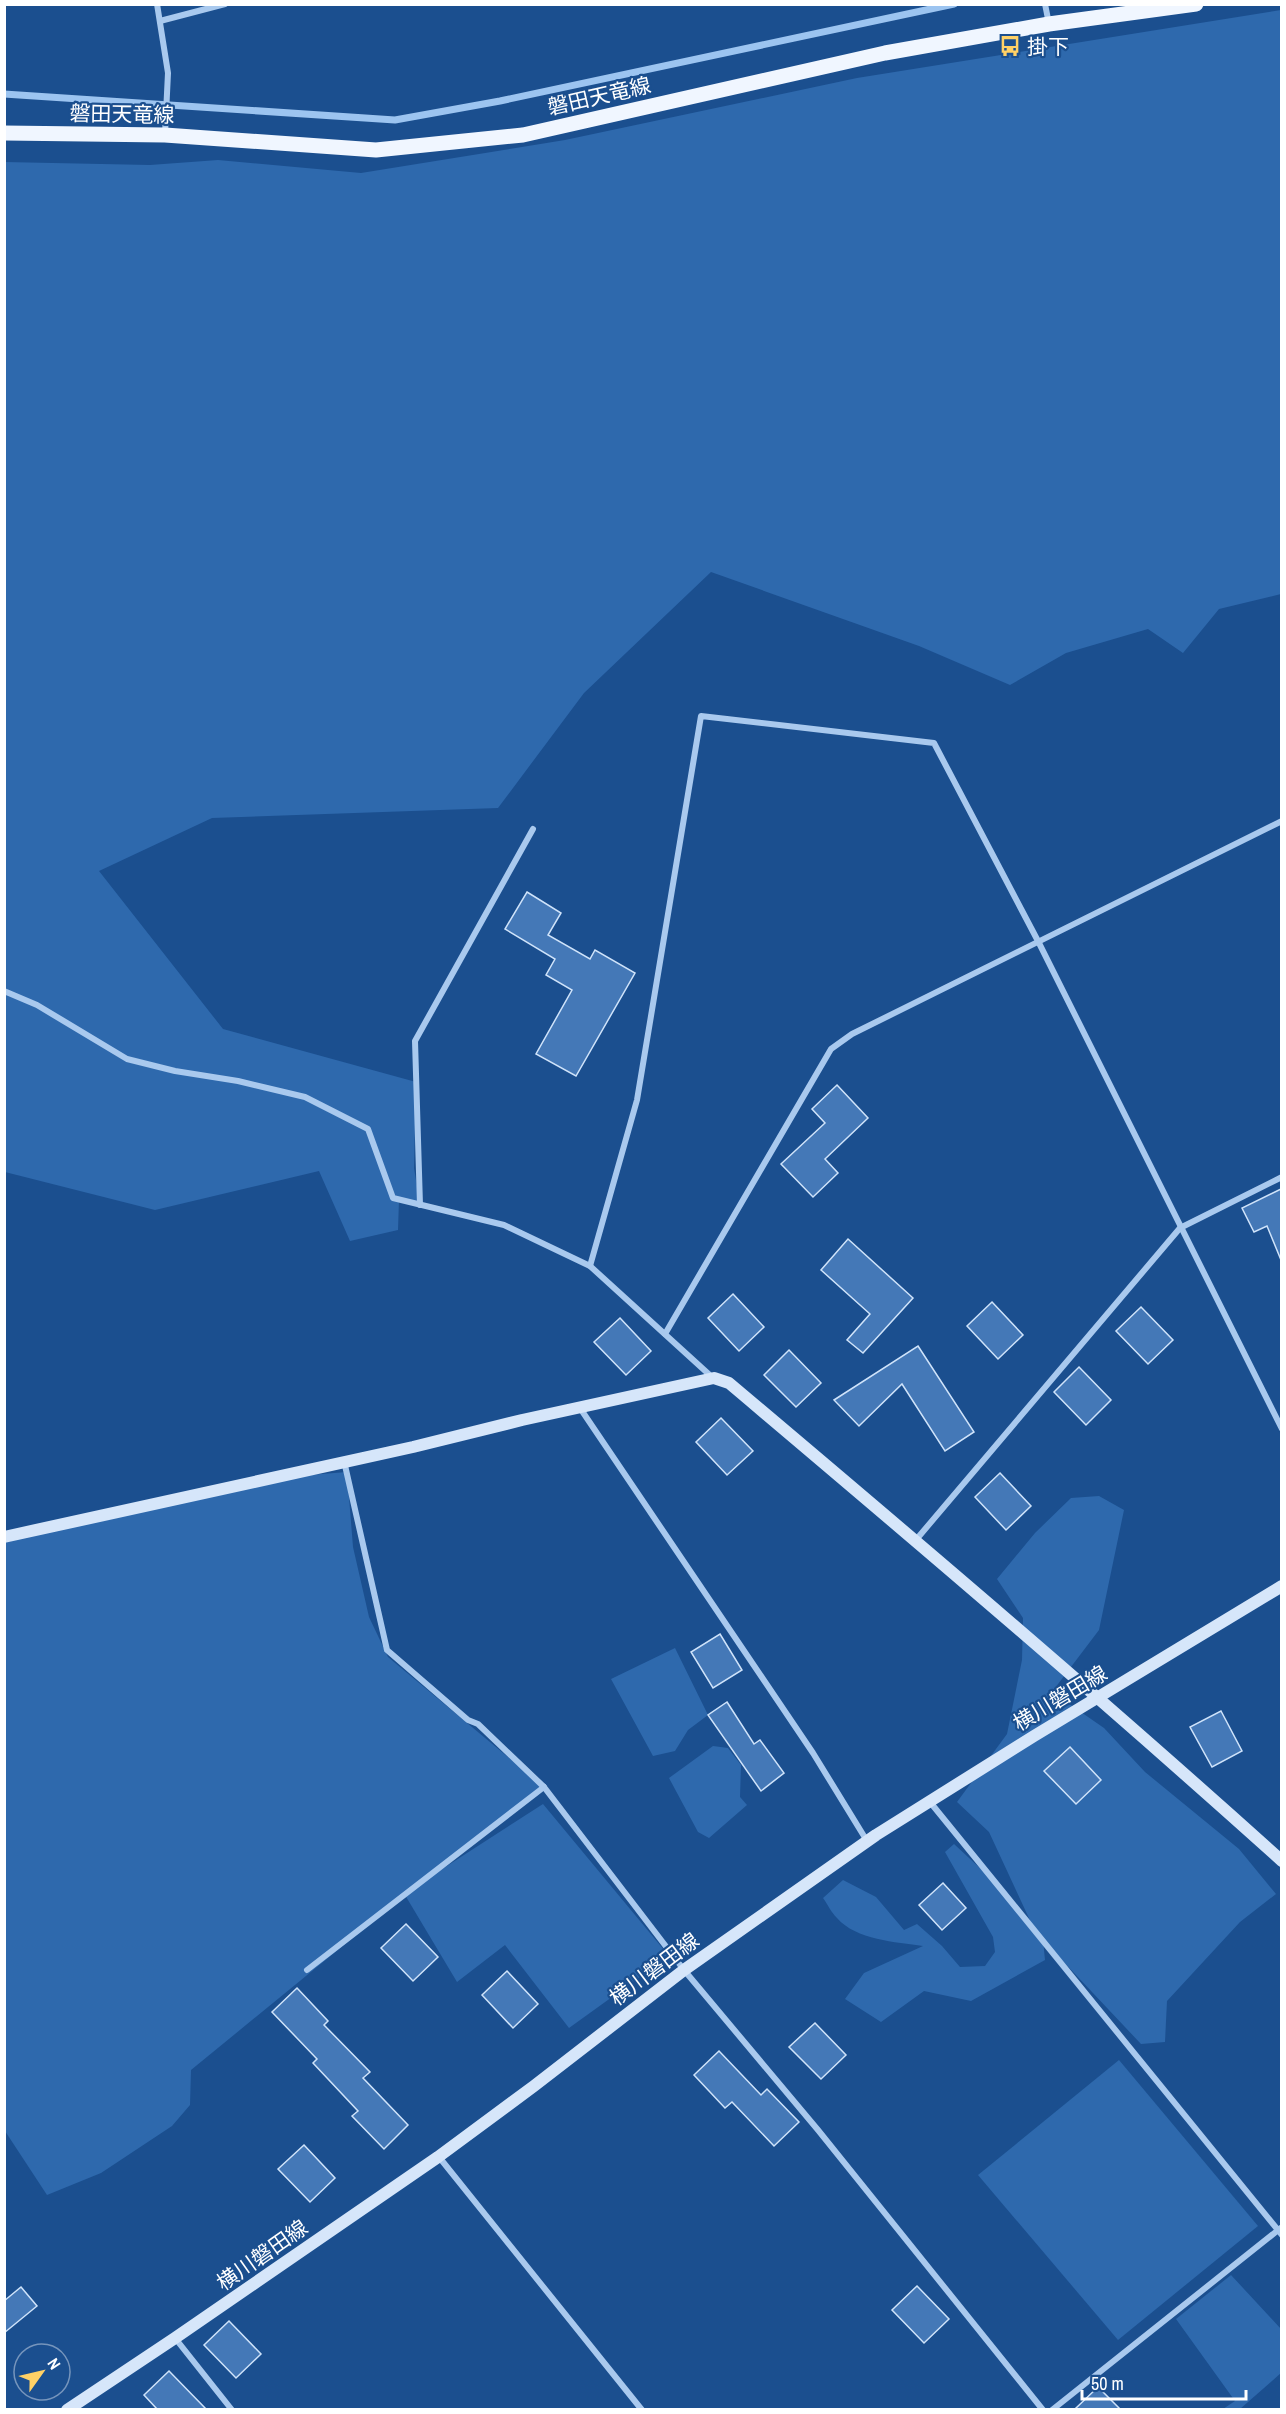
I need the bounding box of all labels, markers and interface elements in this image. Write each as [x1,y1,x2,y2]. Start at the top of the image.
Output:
place label: 掛下 [1027,32,1069,61]
bus stop icon: 掛下 [998,34,1022,58]
street label: 磐田天竜線 [545,70,653,122]
street label: 磐田天竜線 [69,99,175,129]
street label: 横川磐田線 [1008,1659,1112,1737]
street label: 横川磐田線 [603,1926,705,2012]
street label: 横川磐田線 [211,2213,313,2297]
north arrow [12,2342,72,2402]
text: N [43,2354,66,2374]
scale bar [1082,2363,1246,2401]
text: 50 m [1091,2371,1124,2396]

